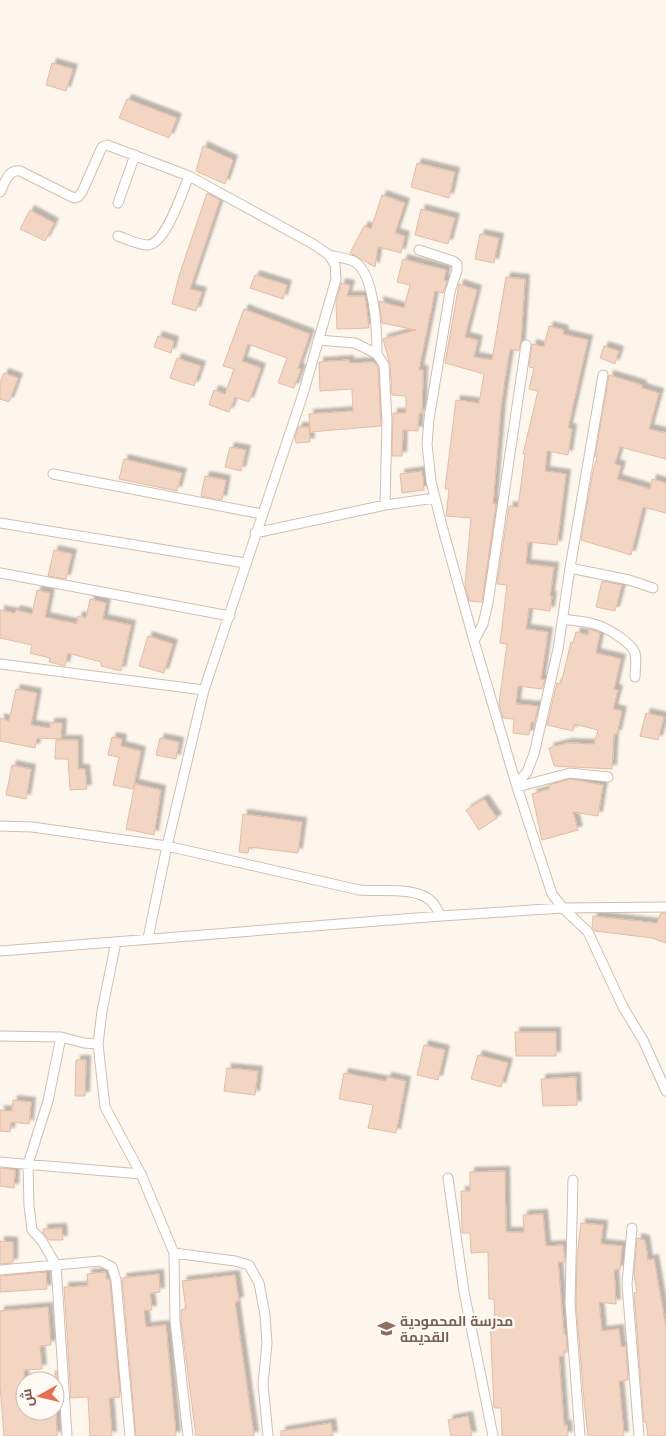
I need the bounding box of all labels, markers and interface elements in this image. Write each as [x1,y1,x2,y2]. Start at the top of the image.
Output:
place label: مدرسة المحمودية القديمة [400,1313,513,1345]
school or university icon: مدرسة المحمودية القديمة [376,1319,396,1339]
north arrow [15,1371,65,1421]
text: ش [18,1388,37,1408]

